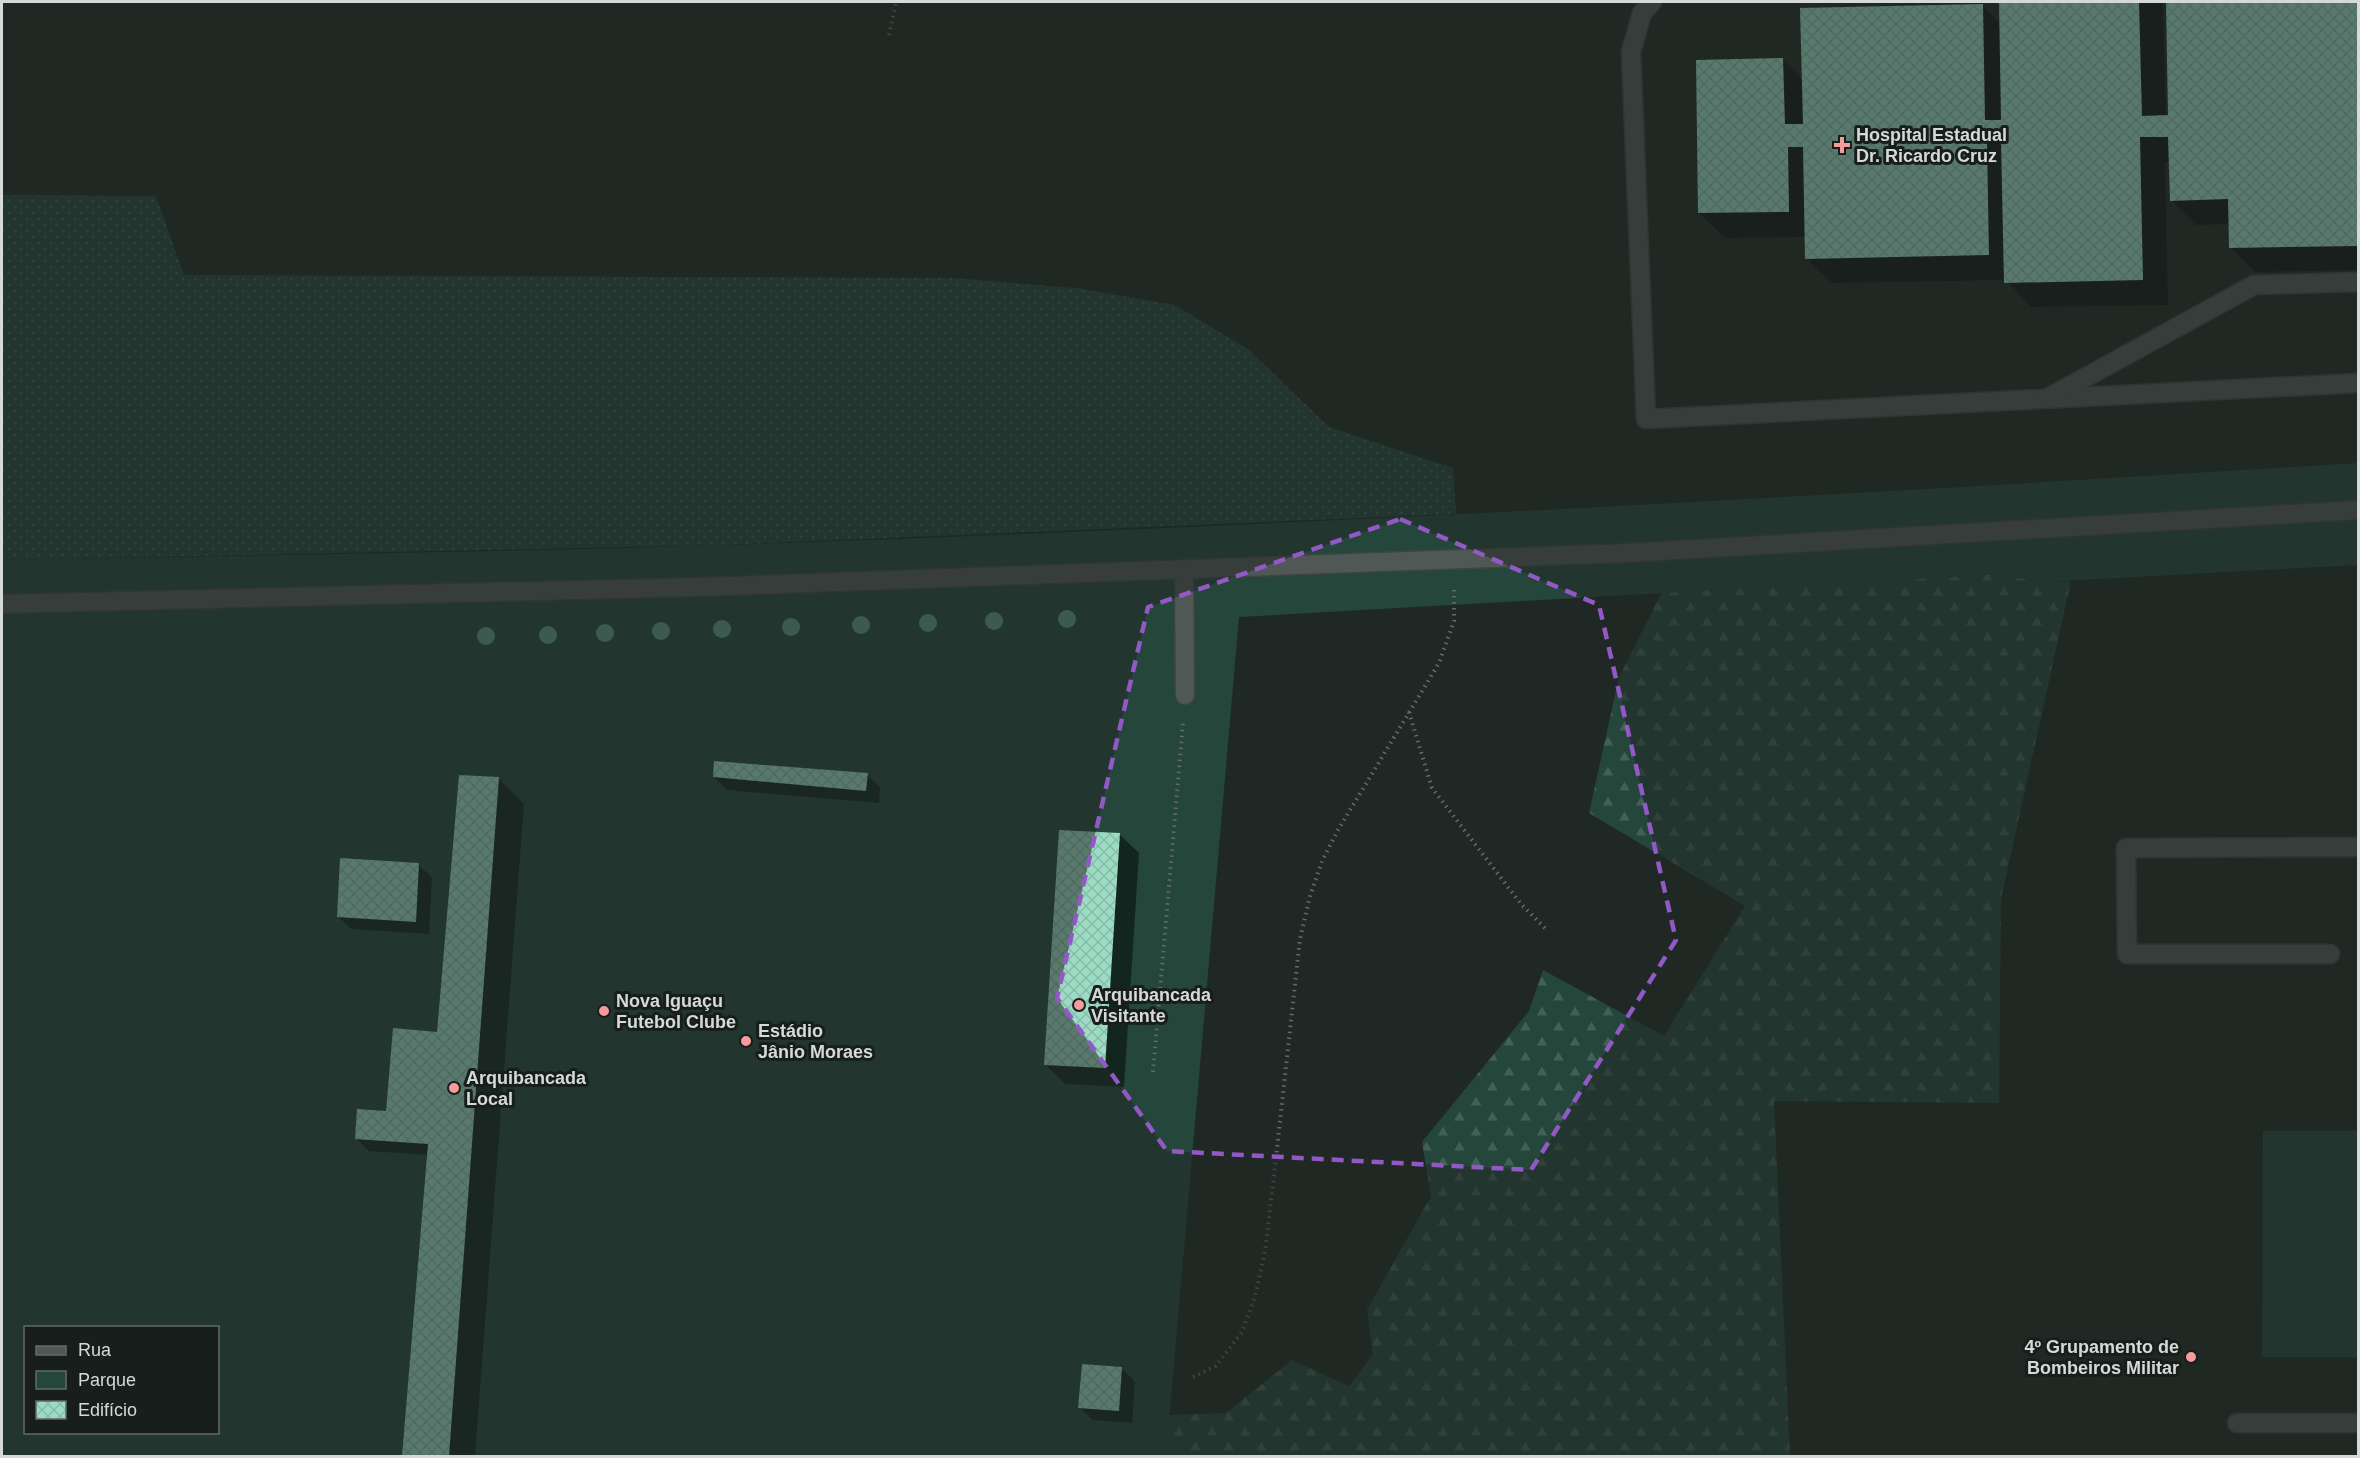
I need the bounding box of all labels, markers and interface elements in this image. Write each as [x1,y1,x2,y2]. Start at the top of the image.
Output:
place label: Hospital Estadual Dr. Ricardo Cruz [1856,125,2007,166]
marker: Hospital Estadual Dr. Ricardo Cruz [1833,136,1851,154]
place label: Arquibancada Visitante [1091,985,1212,1026]
place label: Nova Iguaçu Futebol Clube [616,991,736,1032]
marker: Arquibancada Visitante [1072,998,1086,1012]
marker: Nova Iguaçu Futebol Clube [597,1004,611,1018]
place label: Estádio Jânio Moraes [758,1021,873,1062]
marker: Estádio Jânio Moraes [739,1034,753,1048]
place label: Arquibancada Local [466,1068,587,1109]
marker: Arquibancada Local [447,1081,461,1095]
legend [24,1326,219,1434]
place label: 4º Grupamento de Bombeiros Militar [2024,1337,2179,1378]
text: Rua [78,1340,112,1360]
marker: 4º Grupamento de Bombeiros Militar [2184,1350,2198,1364]
text: Parque [78,1370,136,1390]
text: Edifício [78,1400,137,1420]

